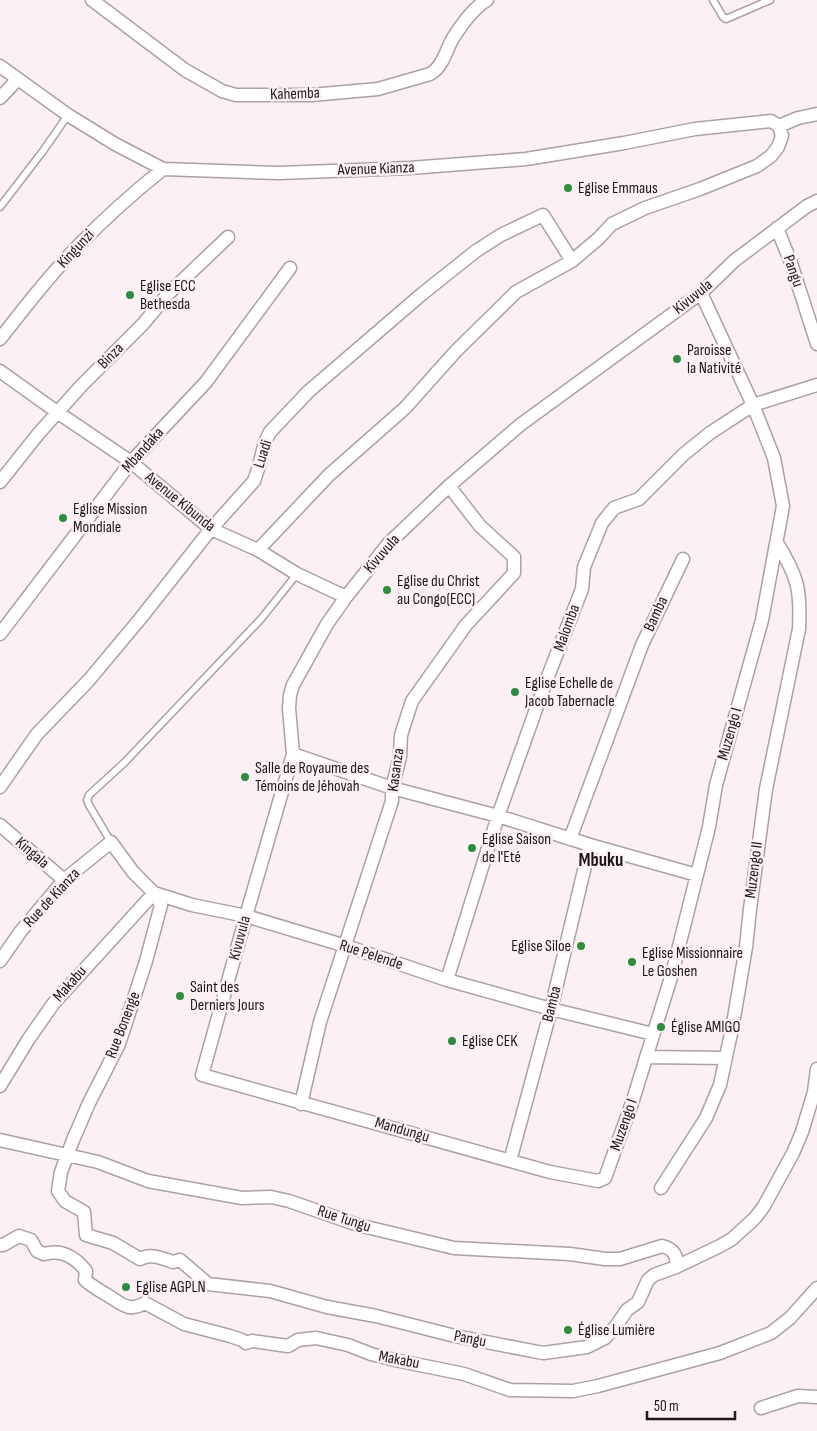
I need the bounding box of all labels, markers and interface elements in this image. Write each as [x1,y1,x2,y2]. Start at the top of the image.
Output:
street label: Kahemba [270,84,320,104]
street label: Avenue Kianza [336,158,415,180]
place label: Eglise Emmaus [578,179,658,198]
marker: Eglise Emmaus [562,182,574,194]
street label: Kingunzi [53,226,99,272]
street label: Pangu [779,252,807,290]
street label: Kivuvula [669,275,717,319]
place label: Eglise ECC Bethesda [140,277,196,314]
marker: Eglise ECC Bethesda [124,289,136,301]
street label: Binza [94,339,128,373]
place label: Paroisse la Nativité [687,341,741,378]
marker: Paroisse la Nativité [671,353,683,365]
street label: Mbandaka [118,423,168,477]
street label: Luadi [250,438,276,470]
street label: Avenue Kibunda [140,467,219,536]
place label: Eglise Mission Mondiale [73,500,147,537]
marker: Eglise Mission Mondiale [57,512,69,524]
street label: Kivuvula [360,531,404,577]
place label: Eglise du Christ au Congo(ECC) [397,572,480,609]
marker: Eglise du Christ au Congo(ECC) [381,584,393,596]
street label: Bamba [640,593,672,635]
street label: Malomba [550,602,584,654]
place label: Eglise Echelle de Jacob Tabernacle [524,674,615,711]
marker: Eglise Echelle de Jacob Tabernacle [509,686,521,698]
street label: Muzengo I [713,706,747,762]
street label: Kasanza [384,747,408,793]
place label: Salle de Royaume des Témoins de Jéhovah [255,759,369,796]
marker: Salle de Royaume des Témoins de Jéhovah [239,771,251,783]
place label: Eglise Saison de l'Eté [482,830,551,867]
street label: Kingala [11,833,53,873]
street label: Muzengo II [741,841,767,899]
marker: Eglise Saison de l'Eté [466,842,478,854]
district label: Mbuku [579,849,623,872]
street label: Rue de Kianza [20,865,84,931]
street label: Kivuvula [225,914,255,962]
street label: Rue Pelende [337,936,405,974]
place label: Eglise Siloe [511,937,571,956]
marker: Eglise Siloe [575,940,587,952]
place label: Eglise Missionnaire Le Goshen [642,944,743,981]
marker: Eglise Missionnaire Le Goshen [626,956,638,968]
street label: Makabu [49,962,91,1006]
place label: Saint des Derniers Jours [190,978,265,1015]
street label: Bamba [538,984,566,1024]
street label: Rue Bonenge [102,989,144,1061]
marker: Saint des Derniers Jours [174,990,186,1002]
place label: Église AMIGO [671,1018,741,1037]
marker: Église AMIGO [655,1021,667,1033]
place label: Eglise CEK [462,1032,518,1051]
marker: Eglise CEK [446,1035,458,1047]
street label: Muzengo I [606,1097,642,1153]
street label: Mandungu [373,1113,431,1147]
street label: Rue Tungu [315,1201,373,1237]
place label: Eglise AGPLN [136,1278,206,1297]
marker: Eglise AGPLN [120,1281,132,1293]
place label: Église Lumière [578,1321,655,1340]
marker: Église Lumière [562,1324,574,1336]
street label: Pangu [452,1327,488,1351]
street label: Makabu [377,1347,421,1373]
scale bar [647,1388,734,1420]
text: 50 m [654,1397,679,1416]

